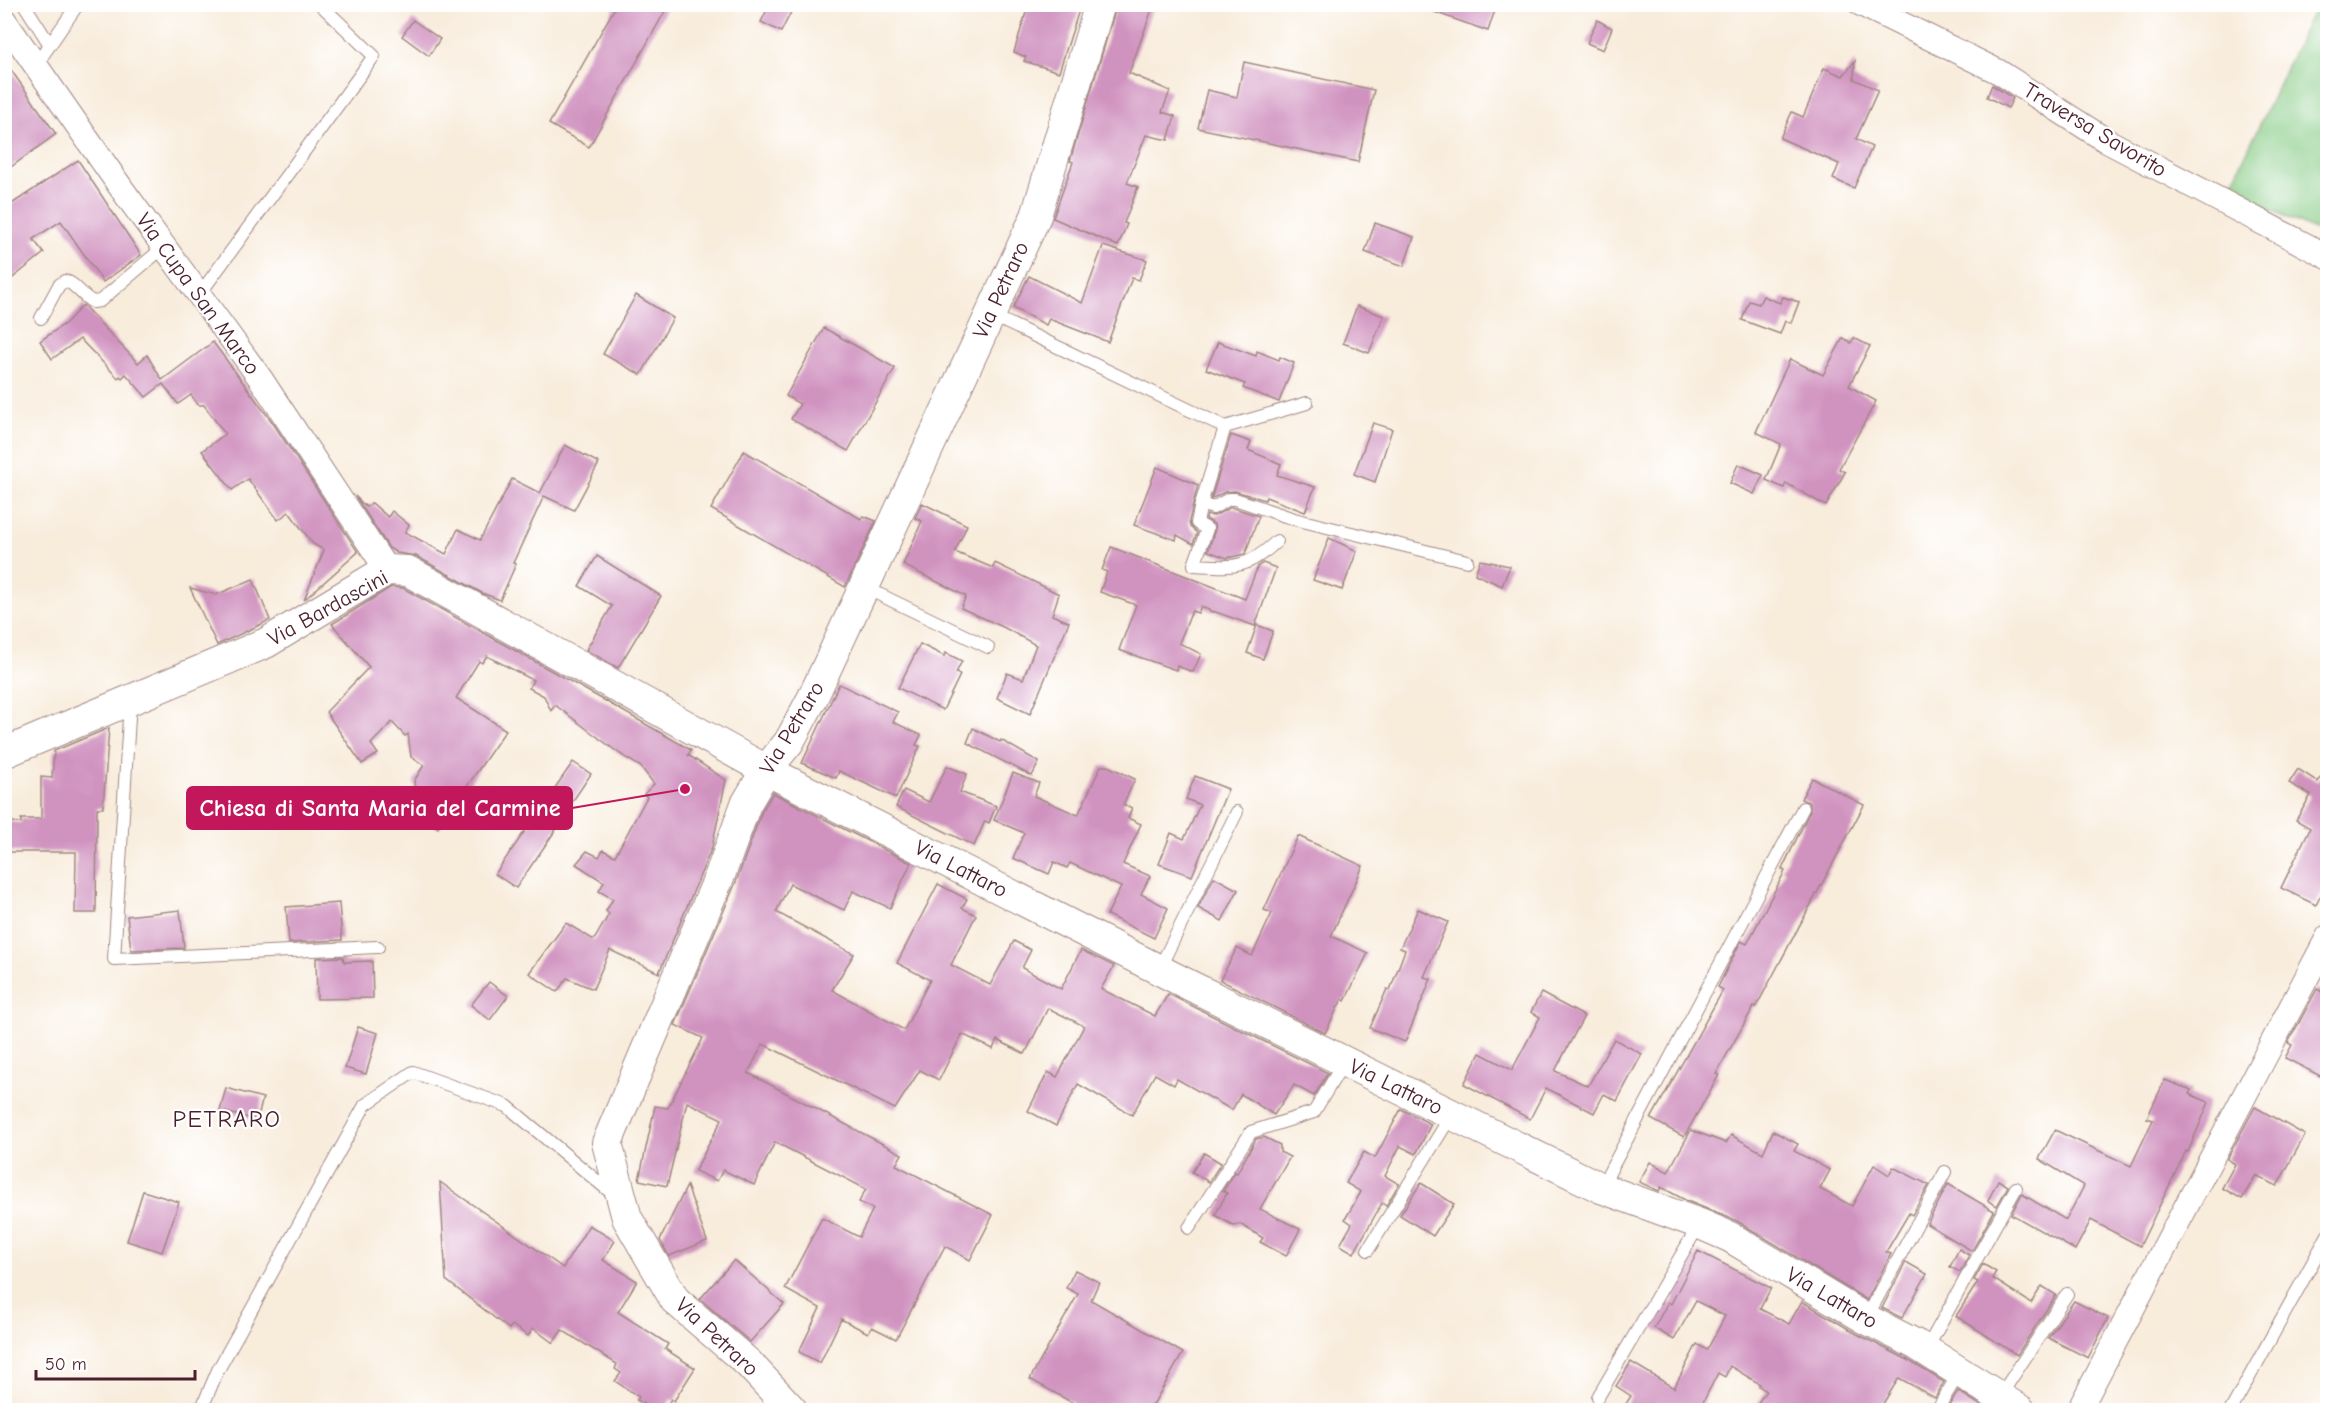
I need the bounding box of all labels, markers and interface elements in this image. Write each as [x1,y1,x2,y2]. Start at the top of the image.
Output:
street label: Traversa Savorito [2019,77,2171,183]
street label: Via Cupa San Marco [131,208,265,380]
street label: Via Petraro [967,237,1035,343]
street label: Via Bardascini [263,564,393,652]
street label: Via Petraro [754,677,830,779]
callout: Chiesa di Santa Maria del Carmine [187,787,572,829]
text: Chiesa di Santa Maria del Carmine [199,794,561,822]
street label: Via Lattaro [910,835,1012,903]
street label: Via Lattaro [1345,1053,1447,1121]
district label: PETRARO [173,1105,281,1133]
street label: Via Lattaro [1782,1262,1882,1334]
street label: Via Petraro [670,1292,764,1382]
scale bar [36,1343,195,1381]
text: 50 m [45,1354,87,1375]

